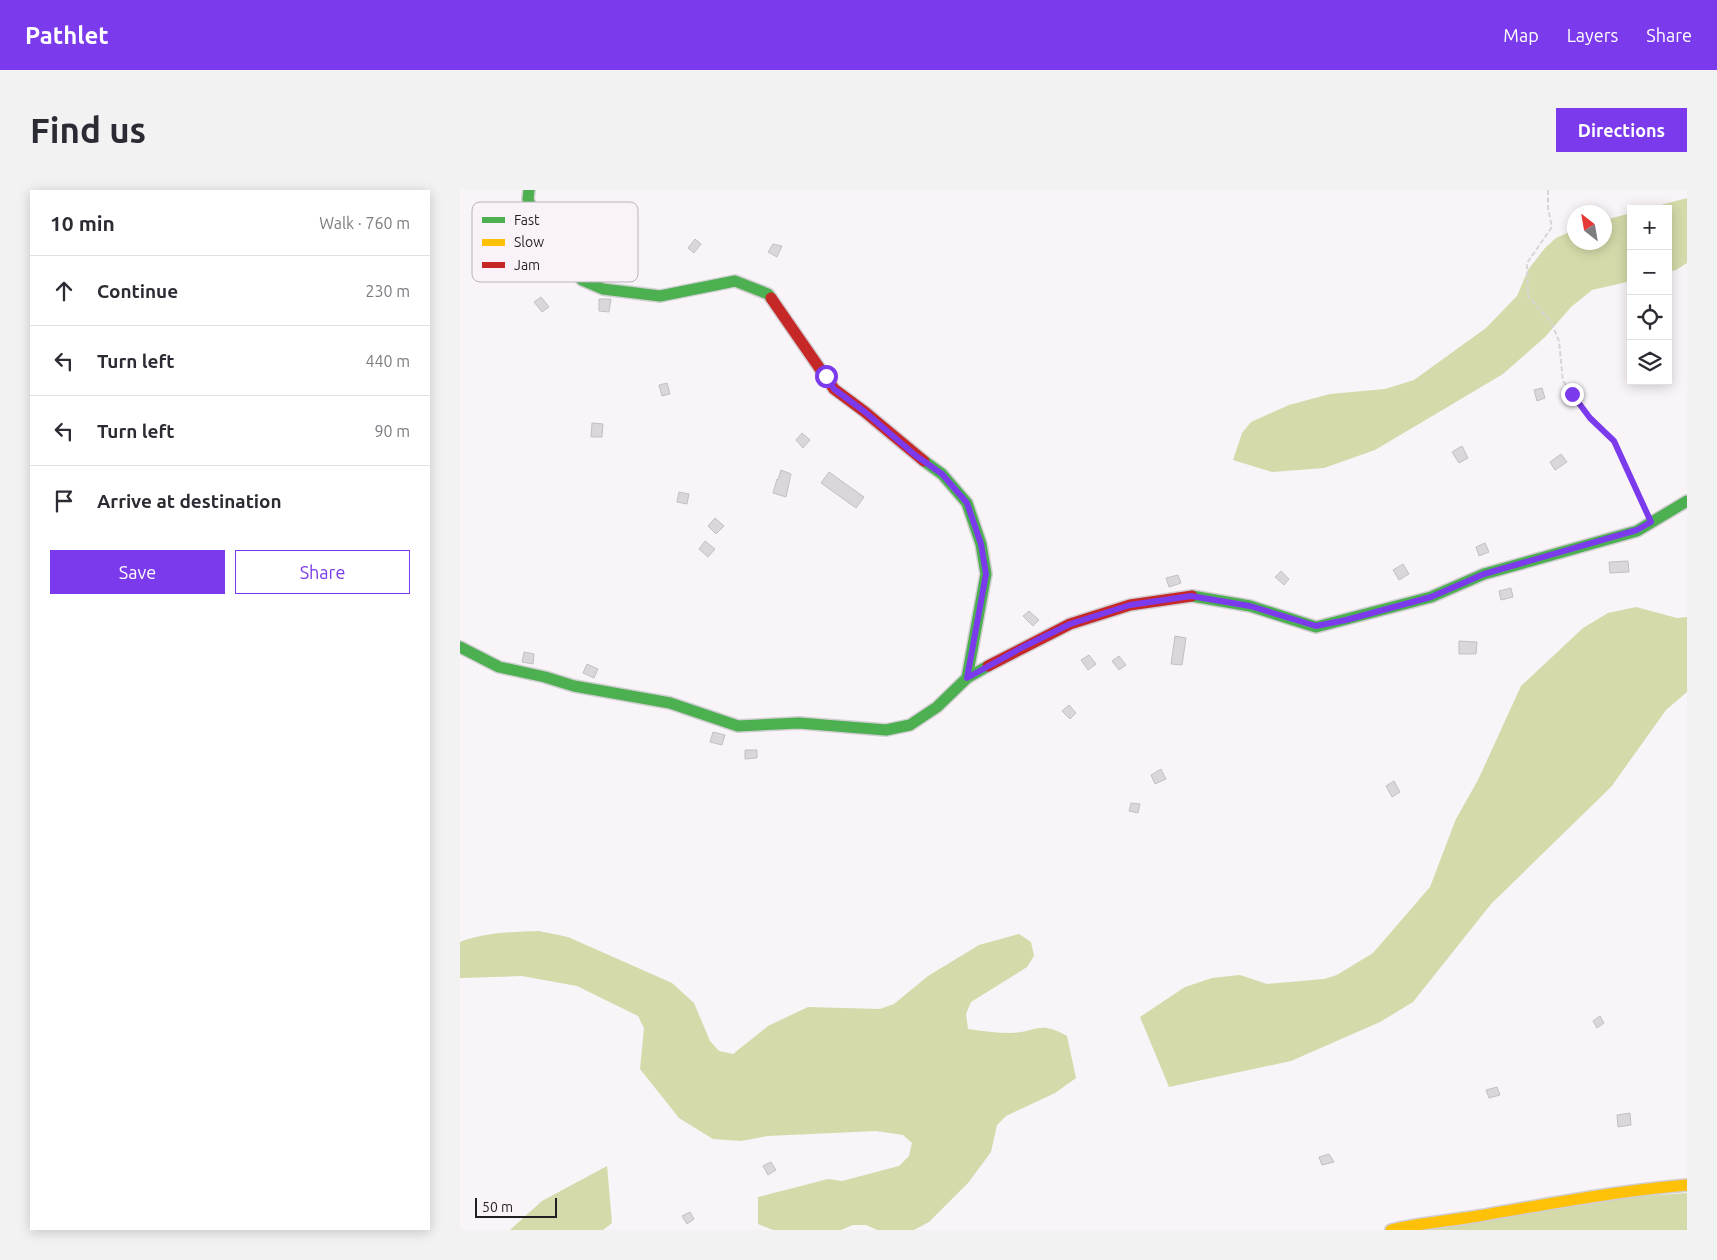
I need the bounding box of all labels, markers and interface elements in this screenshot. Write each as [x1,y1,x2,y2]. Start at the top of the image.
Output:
text: Pathlet [25,22,109,49]
text: Map [1503,25,1539,45]
text: Layers [1567,25,1618,45]
text: Share [1646,25,1692,45]
button: Directions [1556,108,1687,152]
text: Find us [30,110,146,150]
legend [472,202,638,282]
north arrow [1567,205,1612,250]
map controls [1627,205,1672,385]
button: + [1627,205,1672,250]
text: 10 min [50,211,115,235]
text: Fast [514,212,540,228]
text: Walk · 760 m [319,214,410,232]
text: Slow [514,234,544,250]
button: − [1627,250,1672,295]
text: Jam [514,257,540,273]
icon: ahead [50,277,78,305]
text: Continue [97,280,178,302]
text: 230 m [365,282,410,300]
button: locate [1627,295,1672,340]
button: layers [1627,340,1672,385]
icon: left [50,347,78,375]
text: Turn left [97,350,175,372]
text: 440 m [365,352,410,370]
route start [815,365,838,388]
route end [1561,383,1584,406]
icon: left [50,417,78,445]
text: Turn left [97,420,175,442]
text: 90 m [374,422,410,440]
icon: arrive [50,487,78,515]
text: Arrive at destination [97,490,282,512]
button: Save [50,550,225,594]
button: Share [235,550,410,594]
scale bar [475,1195,558,1218]
text: 50 m [482,1199,513,1215]

